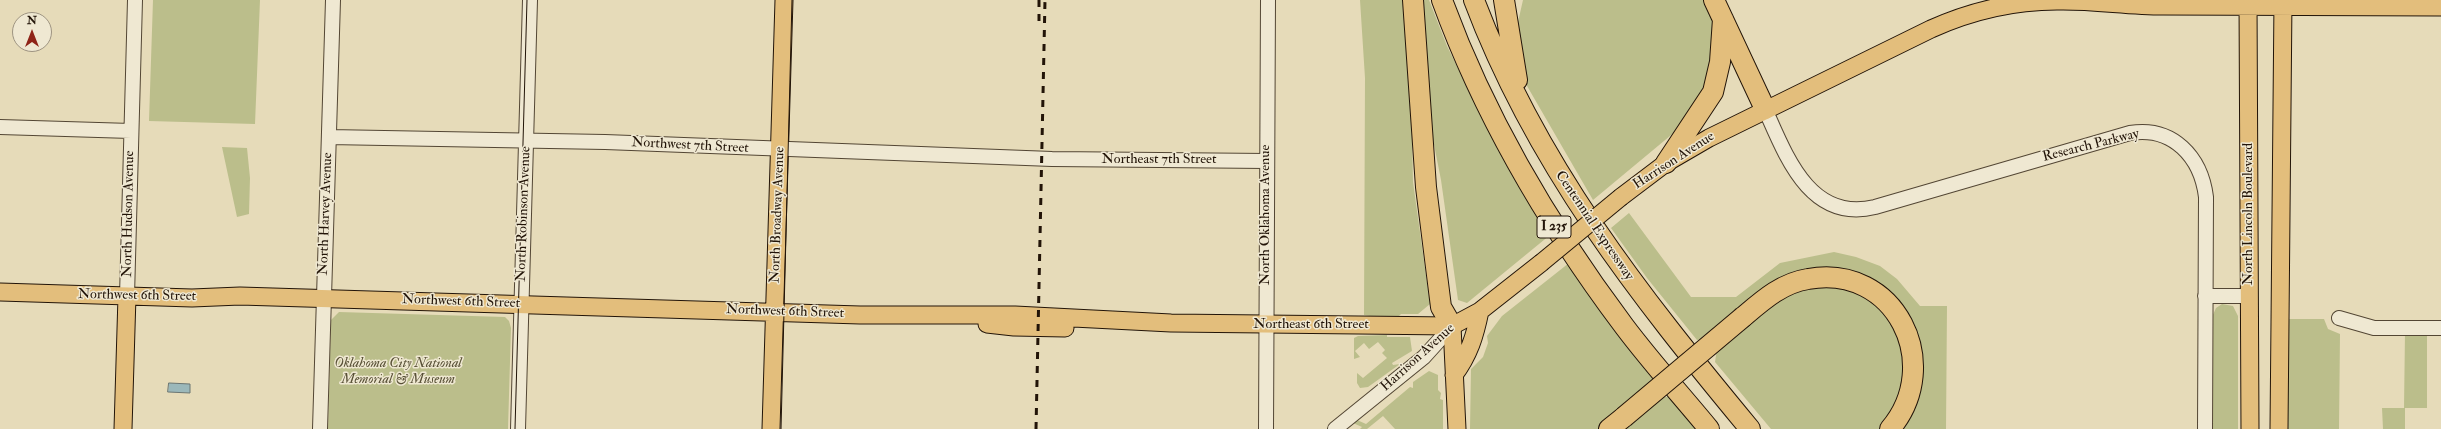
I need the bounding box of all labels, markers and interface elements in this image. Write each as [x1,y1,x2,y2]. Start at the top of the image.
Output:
north arrow [12,12,52,52]
text: N [27,14,37,27]
street label: Research Parkway [2041,126,2141,166]
street label: Harrison Avenue [1630,128,1718,194]
street label: Northwest 7th Street [631,135,749,157]
street label: North Lincoln Boulevard [2241,143,2257,285]
street label: North Oklahoma Avenue [1258,145,1274,285]
street label: North Robinson Avenue [513,146,535,282]
street label: North Broadway Avenue [767,147,789,283]
street label: North Hudson Avenue [119,151,139,277]
street label: North Harvey Avenue [315,152,337,276]
street label: Northeast 7th Street [1102,152,1216,168]
street label: Centennial Expressway [1551,168,1637,284]
road number: I 235 [1537,216,1571,238]
street label: Northwest 6th Street [78,287,196,305]
street label: Northwest 6th Street [402,292,520,312]
street label: Northwest 6th Street [726,302,844,322]
street label: Northeast 6th Street [1253,317,1369,333]
street label: Harrison Avenue [1378,320,1458,396]
park label: Oklahoma City National Memorial & Museum [334,356,462,388]

